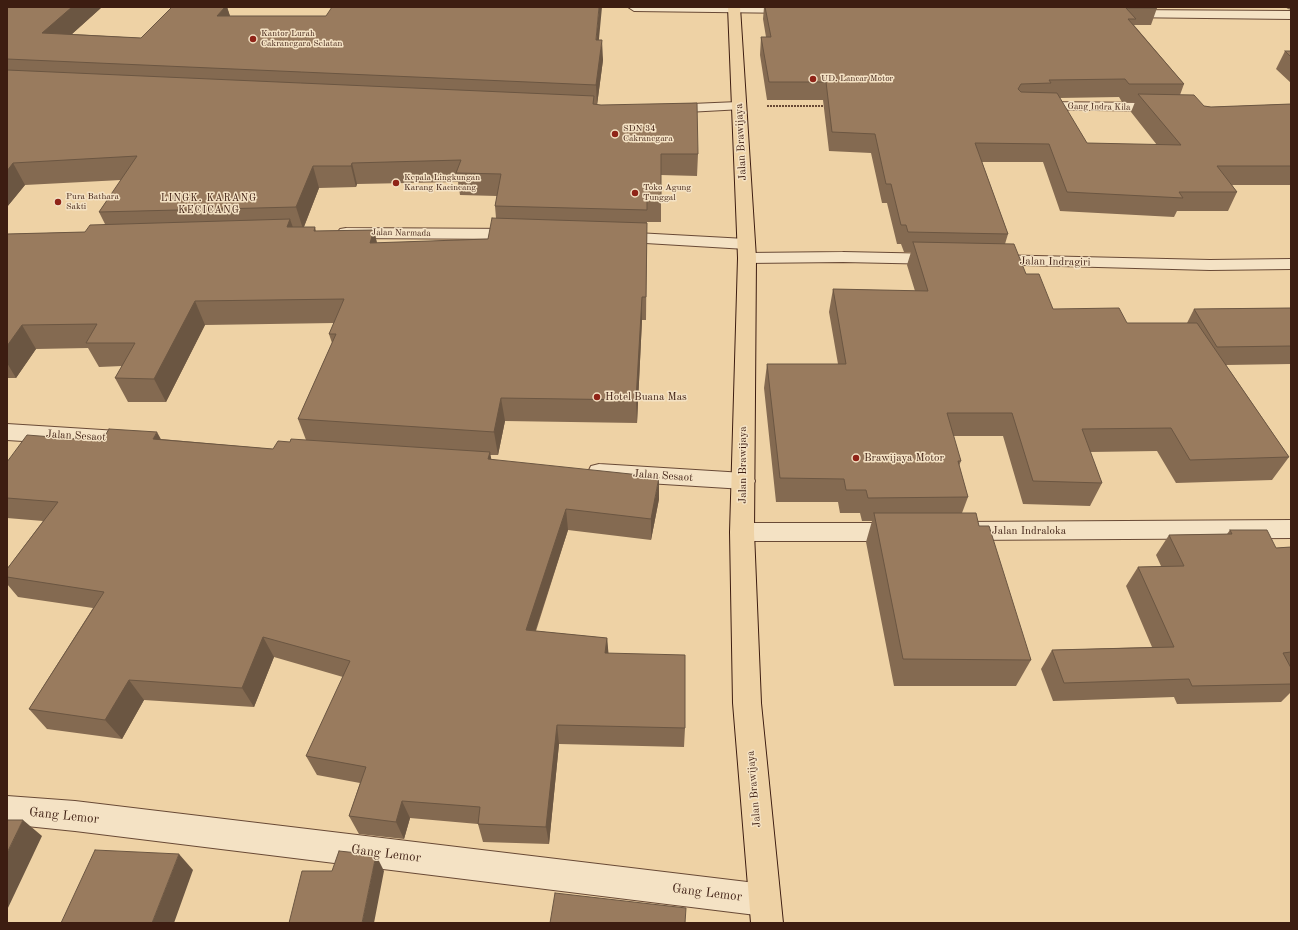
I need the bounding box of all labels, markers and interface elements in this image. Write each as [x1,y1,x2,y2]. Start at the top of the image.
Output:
place label: Kantor Lurah Cakranegara Selatan [261,29,342,50]
marker: Kantor Lurah Cakranegara Selatan [248,34,258,44]
marker: UD. Lancar Motor [808,74,818,84]
place label: UD. Lancar Motor [821,74,893,84]
street label: Gang Indra Kila [1067,101,1131,113]
street label: Jalan Brawijaya [732,103,750,181]
place label: SDN 34 Cakranegara [623,124,673,145]
marker: SDN 34 Cakranegara [610,129,620,139]
place label: Kepala Lingkungan Karang Kacincang [404,173,480,194]
marker: Kepala Lingkungan Karang Kacincang [391,178,401,188]
place label: Toko Agung Tunggal [643,183,691,204]
marker: Toko Agung Tunggal [630,188,640,198]
place label: Pura Bathara Sakti [66,192,119,213]
district label: LINGK. KARANG KECICANG [161,192,257,216]
marker: Pura Bathara Sakti [53,197,63,207]
street label: Jalan Narmada [371,227,431,239]
street label: Jalan Indragiri [1019,255,1091,269]
place label: Hotel Buana Mas [605,390,687,404]
marker: Hotel Buana Mas [592,392,602,402]
street label: Jalan Brawijaya [736,426,750,504]
street label: Jalan Sesaot [46,428,106,444]
place label: Brawijaya Motor [864,451,944,465]
marker: Brawijaya Motor [851,453,861,463]
street label: Jalan Sesaot [633,467,693,485]
street label: Jalan Indraloka [992,524,1066,538]
street label: Jalan Brawijaya [744,750,764,828]
street label: Gang Lemor [28,805,100,827]
street label: Gang Lemor [350,842,422,866]
street label: Gang Lemor [671,881,743,905]

